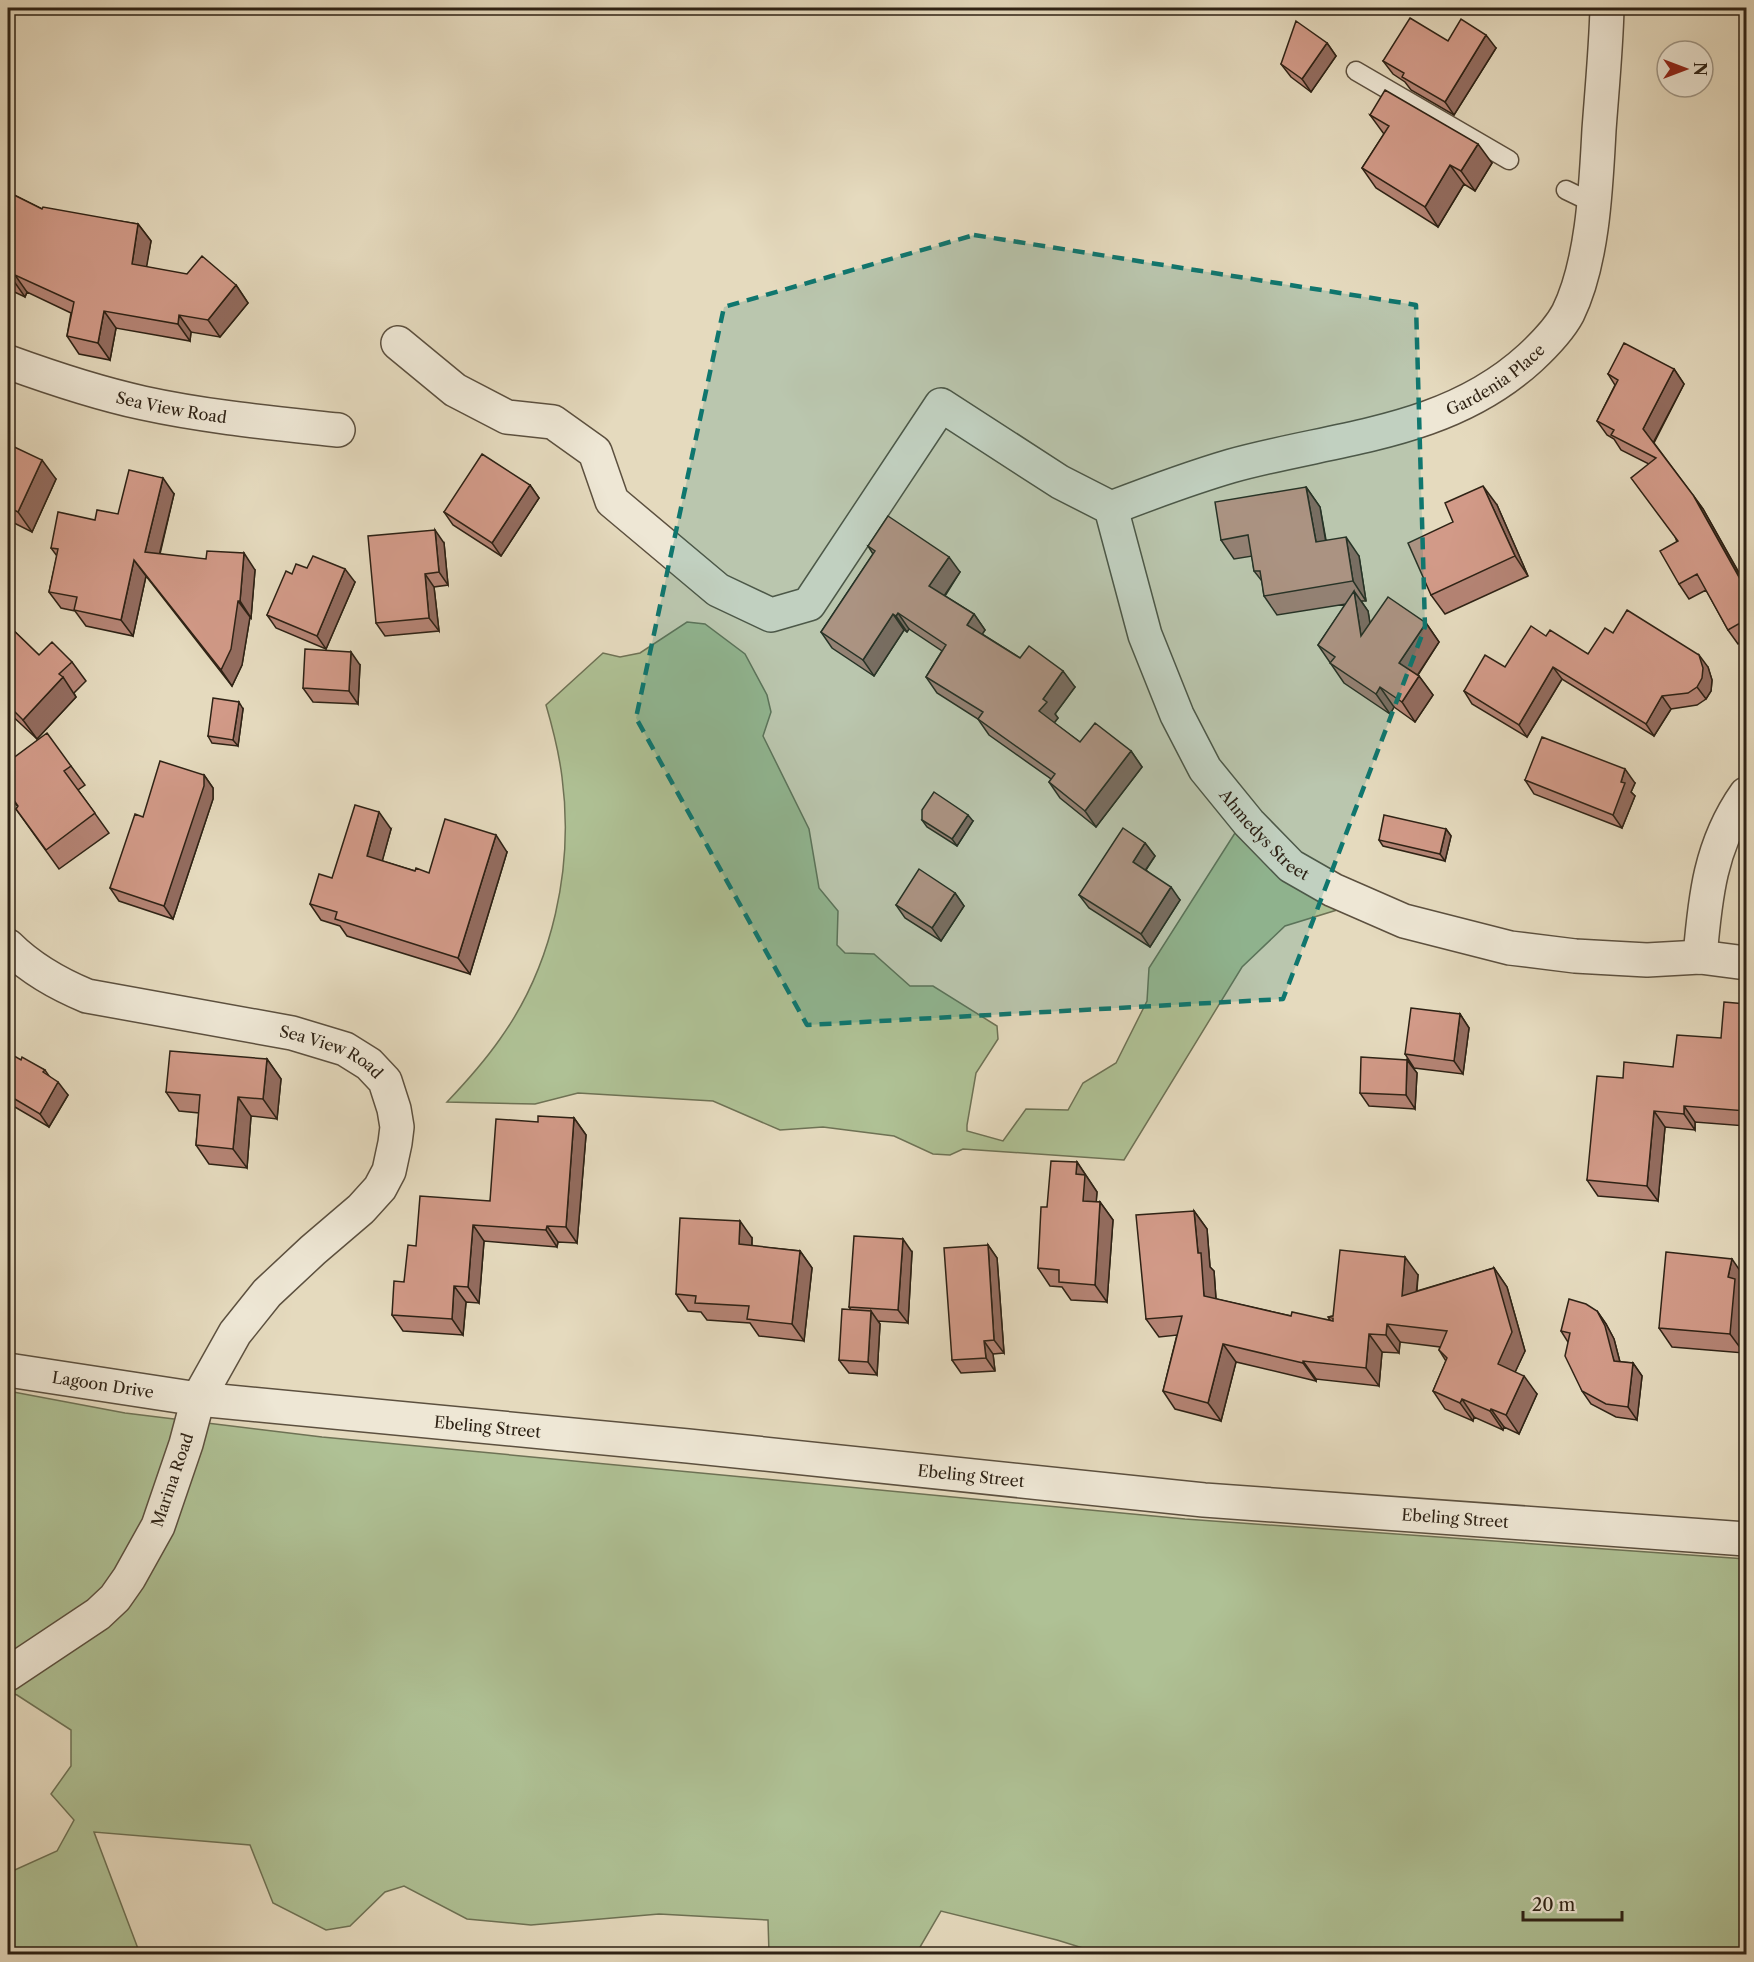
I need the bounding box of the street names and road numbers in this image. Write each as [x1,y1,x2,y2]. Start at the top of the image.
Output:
street label: Gardenia Place [1443,340,1549,419]
street label: Sea View Road [114,387,228,427]
street label: Ahmedys Street [1215,784,1313,885]
street label: Sea View Road [278,1021,387,1083]
street label: Lagoon Drive [51,1367,155,1402]
street label: Ebeling Street [433,1412,542,1442]
street label: Marina Road [147,1430,198,1530]
street label: Ebeling Street [917,1460,1026,1491]
street label: Ebeling Street [1401,1504,1510,1532]

